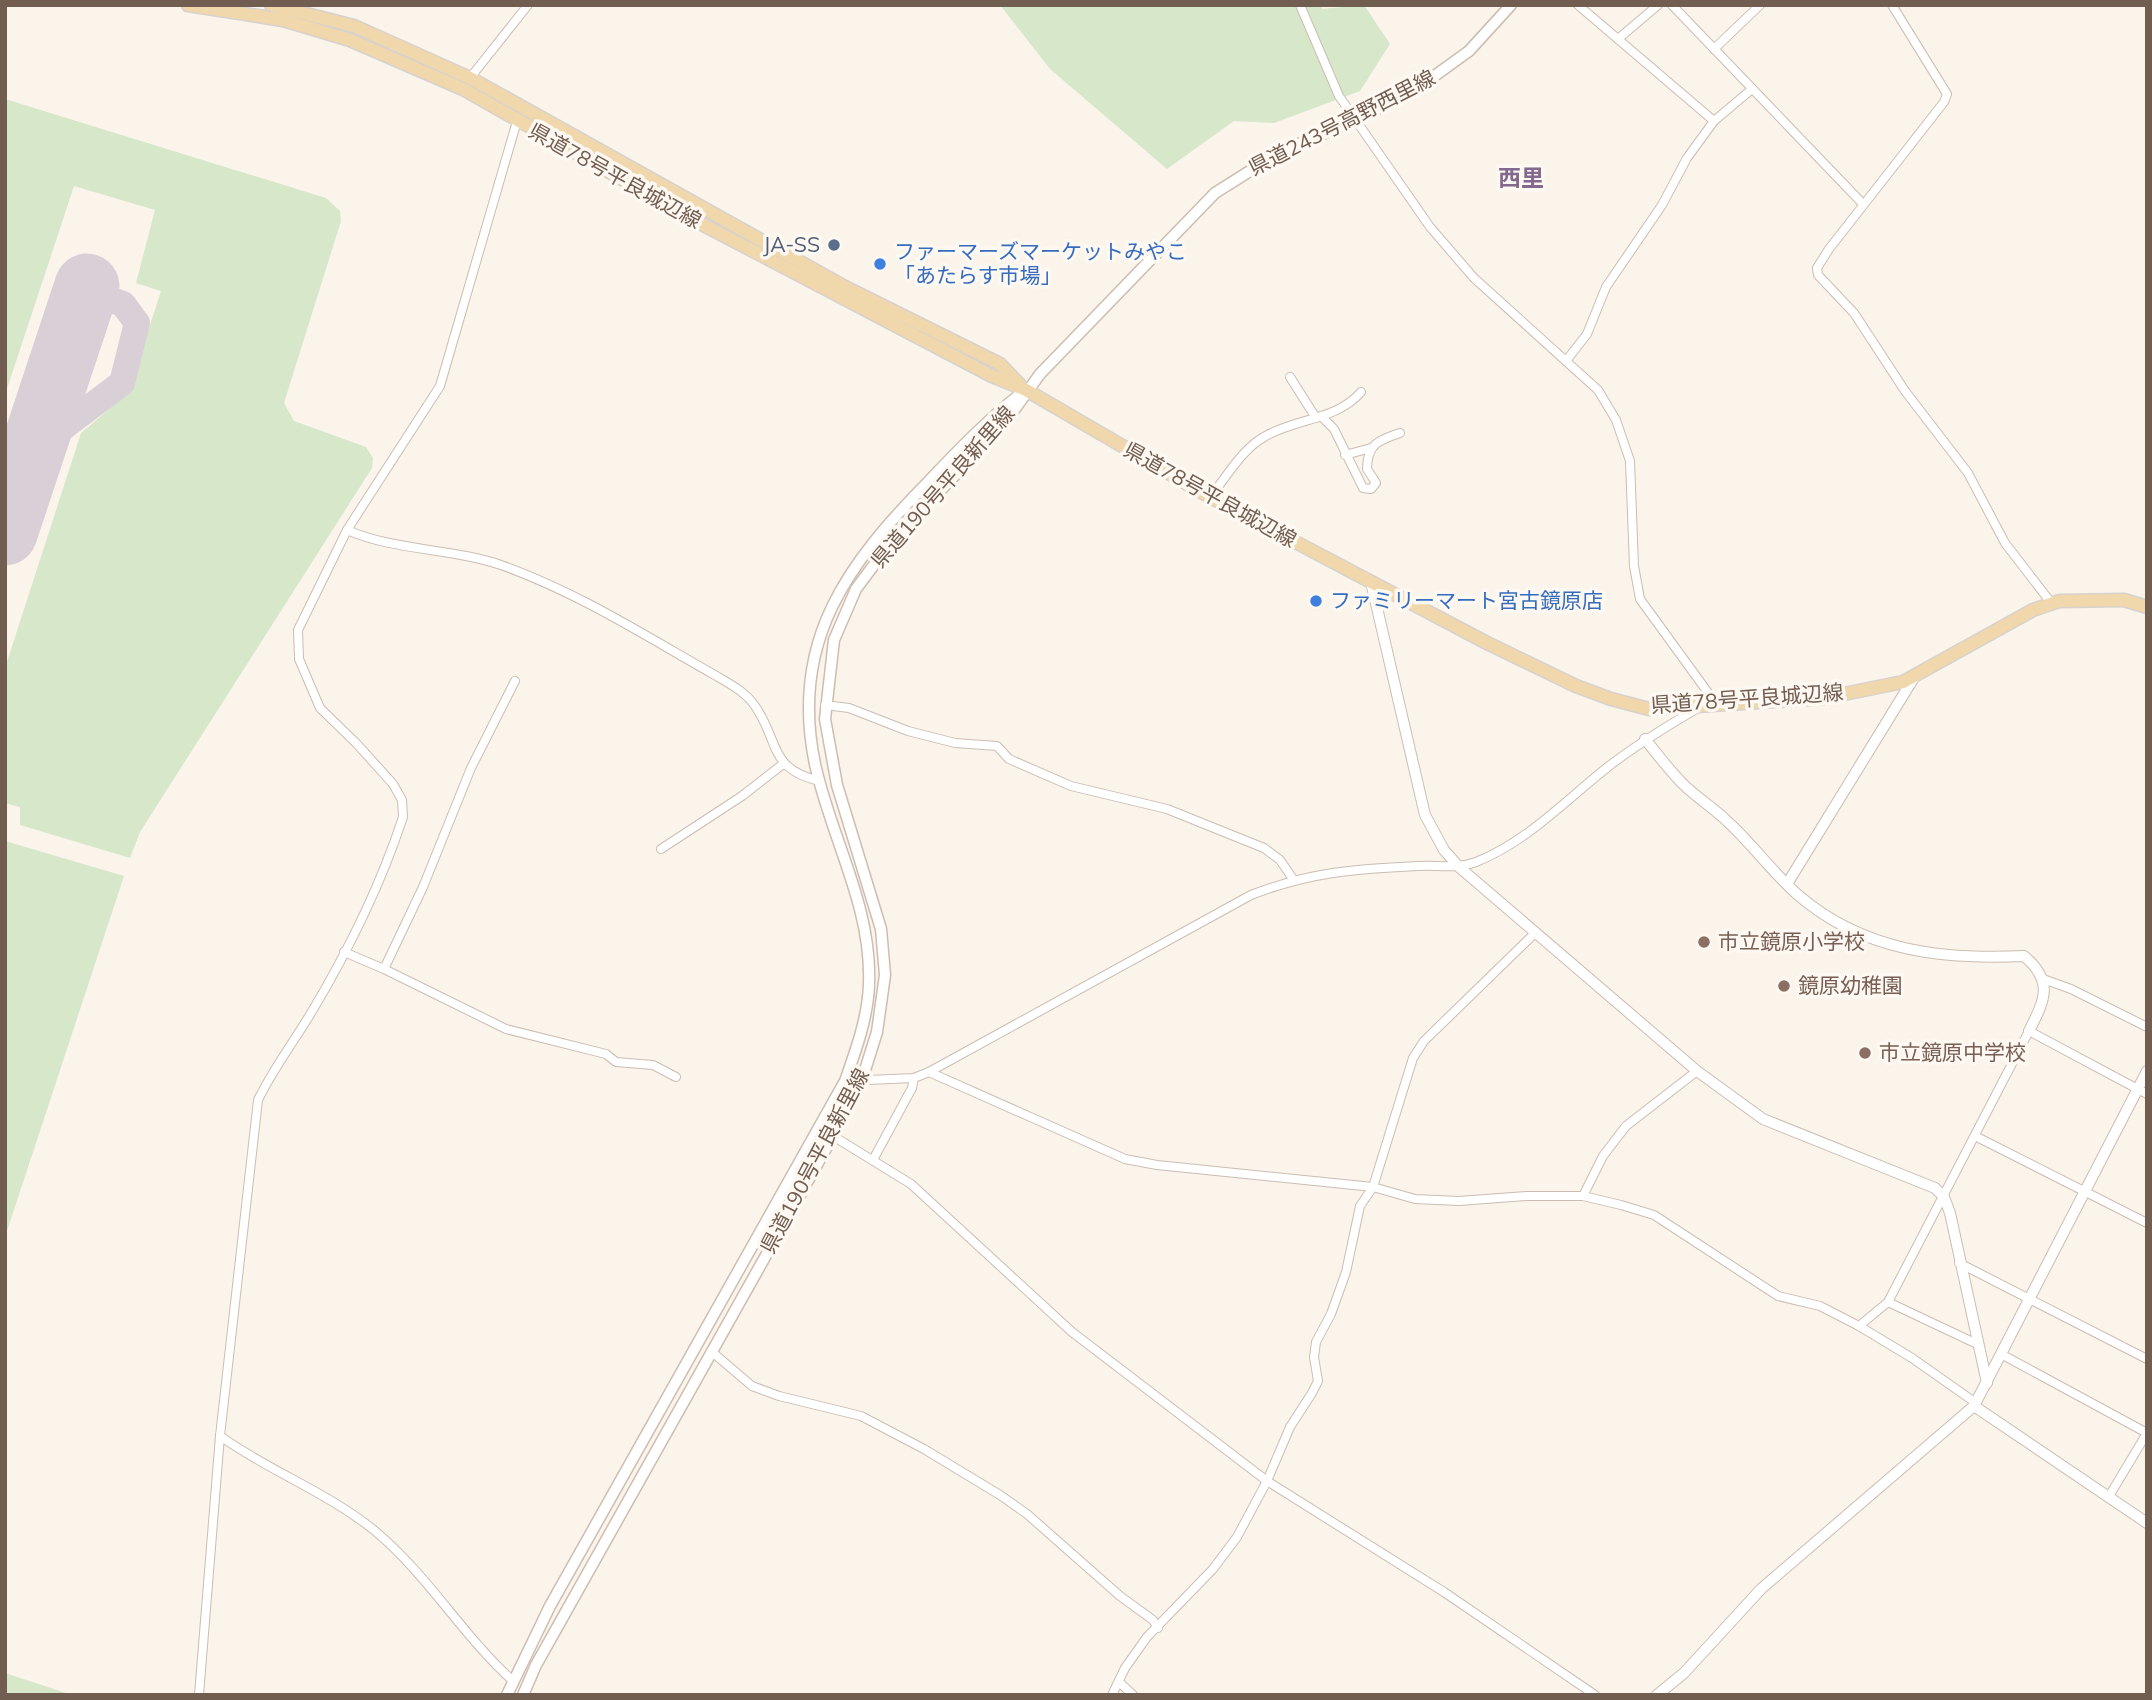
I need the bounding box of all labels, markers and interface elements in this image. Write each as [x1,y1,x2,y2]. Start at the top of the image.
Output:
street label: 県道243号高野西里線 [1244,64,1439,180]
street label: 県道78号平良城辺線 [525,117,706,233]
district label: 西里 [1498,163,1544,192]
place label: JA-SS [763,231,820,257]
marker: JA-SS [826,237,842,253]
place label: ファーマーズマーケットみやこ 「あたらす市場」 [894,238,1187,288]
marker: ファーマーズマーケットみやこ 「あたらす市場」 [872,256,888,272]
street label: 県道190号平良新里線 [865,400,1020,573]
street label: 県道78号平良城辺線 [1120,436,1301,552]
place label: ファミリーマート宮古鏡原店 [1330,587,1603,613]
marker: ファミリーマート宮古鏡原店 [1308,593,1324,609]
street label: 県道78号平良城辺線 [1650,678,1844,718]
place label: 市立鏡原小学校 [1718,928,1865,954]
marker: 市立鏡原小学校 [1696,934,1712,950]
place label: 鏡原幼稚園 [1798,972,1903,998]
marker: 鏡原幼稚園 [1776,978,1792,994]
place label: 市立鏡原中学校 [1879,1039,2026,1065]
marker: 市立鏡原中学校 [1857,1045,1873,1061]
street label: 県道190号平良新里線 [754,1064,874,1257]

